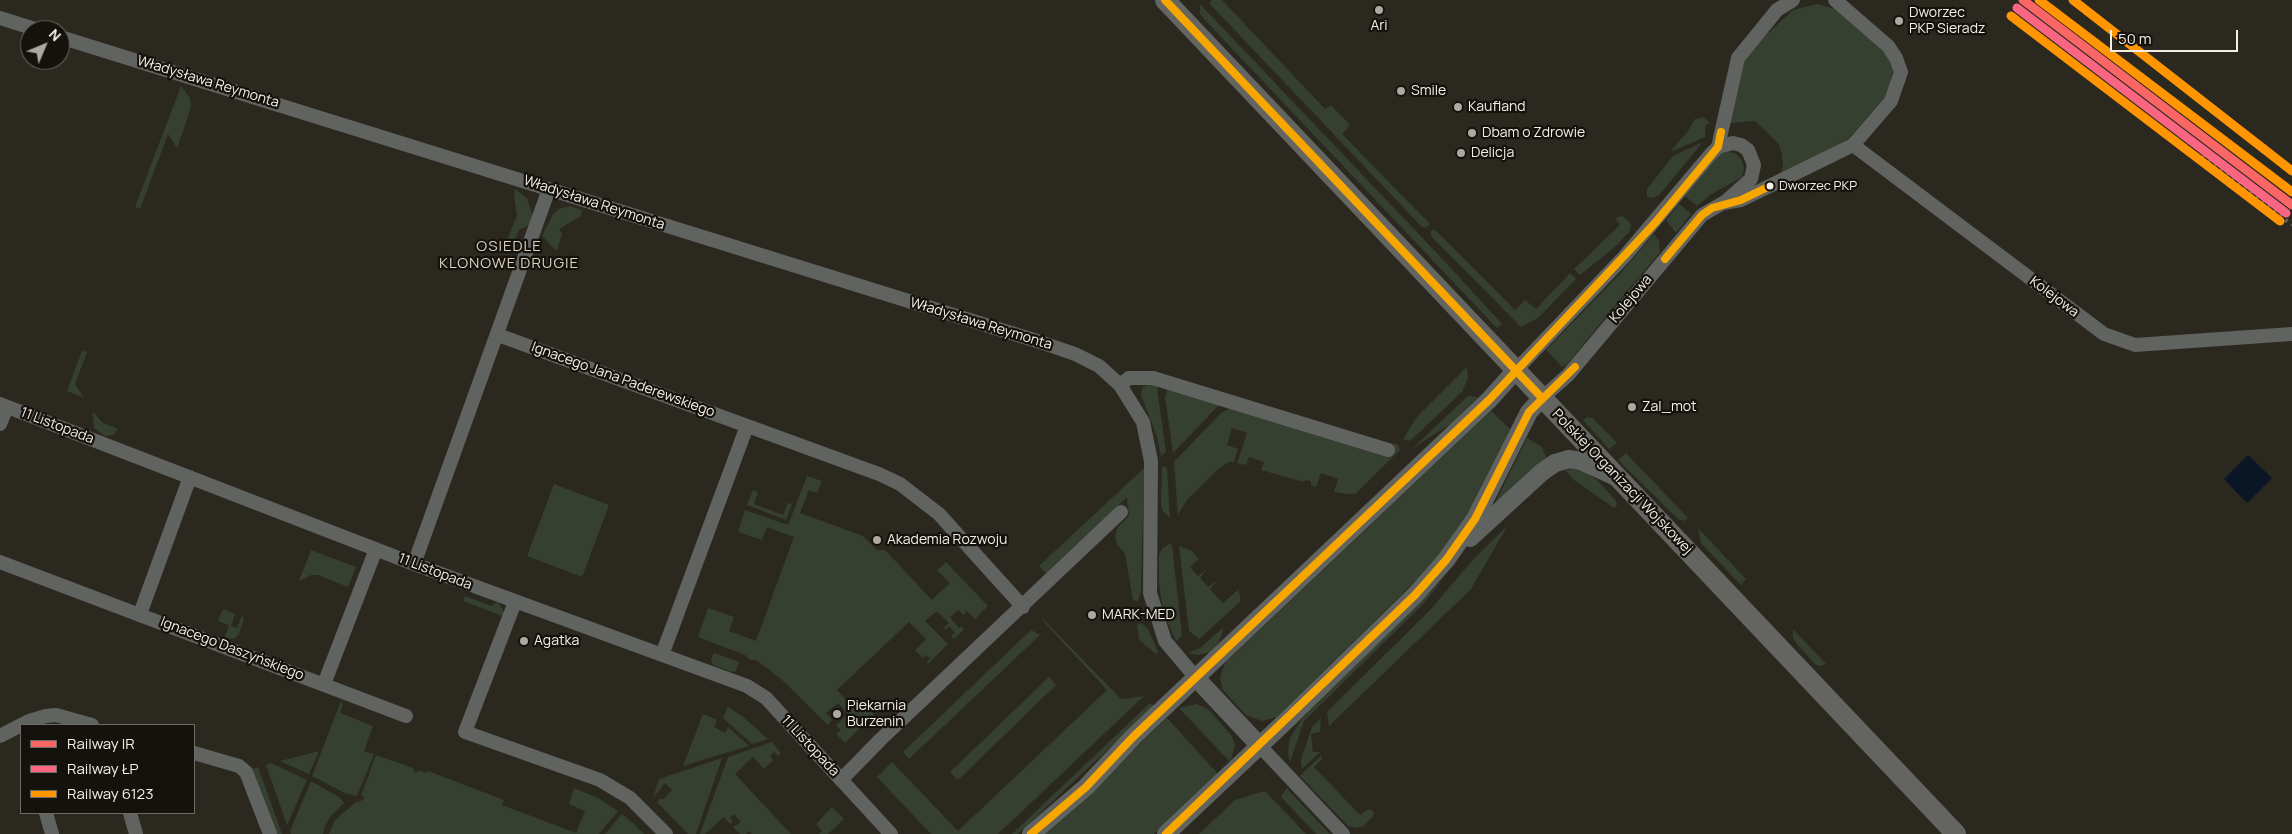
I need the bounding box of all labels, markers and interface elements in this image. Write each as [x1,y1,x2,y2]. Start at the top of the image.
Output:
marker: Ari [1373,4,1385,16]
place label: Dworzec PKP Sieradz [1909,5,1985,38]
marker: Dworzec PKP Sieradz [1893,15,1905,27]
place label: Ari [1370,18,1388,34]
north arrow [20,20,70,70]
scale bar [2112,20,2240,52]
text: N [45,24,66,45]
text: 50 m [2118,28,2152,49]
street label: Władysława Reymonta [135,52,281,112]
place label: Smile [1411,83,1446,99]
marker: Smile [1395,85,1407,97]
place label: Kaufland [1468,99,1525,115]
marker: Kaufland [1452,101,1464,113]
place label: Dbam o Zdrowie [1482,125,1585,141]
marker: Dbam o Zdrowie [1466,127,1478,139]
place label: Delicja [1471,145,1514,161]
marker: Delicja [1455,147,1467,159]
street label: Władysława Reymonta [521,172,667,234]
place label: Dworzec PKP [1779,178,1857,194]
marker: Dworzec PKP [1765,181,1775,191]
district label: OSIEDLE KLONOWE DRUGIE [437,238,581,273]
street label: Kolejowa [1606,272,1656,326]
street label: Kolejowa [2026,273,2082,321]
street label: Władysława Reymonta [908,294,1054,354]
street label: Ignacego Jana Paderewskiego [529,339,717,421]
place label: Zal_mot [1642,399,1697,415]
marker: Zal_mot [1626,401,1638,413]
street label: 11 Listopada [18,404,96,448]
street label: Polskiej Organizacji Wojskowej [1548,406,1696,558]
place label: Akademia Rozwoju [887,532,1007,548]
marker: Akademia Rozwoju [871,534,883,546]
street label: 11 Listopada [396,550,474,594]
place label: MARK-MED [1102,607,1175,623]
marker: MARK-MED [1086,609,1098,621]
street label: Ignacego Daszyńskiego [158,614,306,684]
place label: Agatka [534,633,579,649]
marker: Agatka [518,635,530,647]
place label: Piekarnia Burzenin [847,698,906,730]
marker: Piekarnia Burzenin [831,708,843,720]
street label: 11 Listopada [778,712,842,780]
legend [20,724,195,814]
text: Railway IR [67,733,135,754]
text: Railway ŁP [67,758,138,779]
text: Railway 6123 [67,783,153,804]

